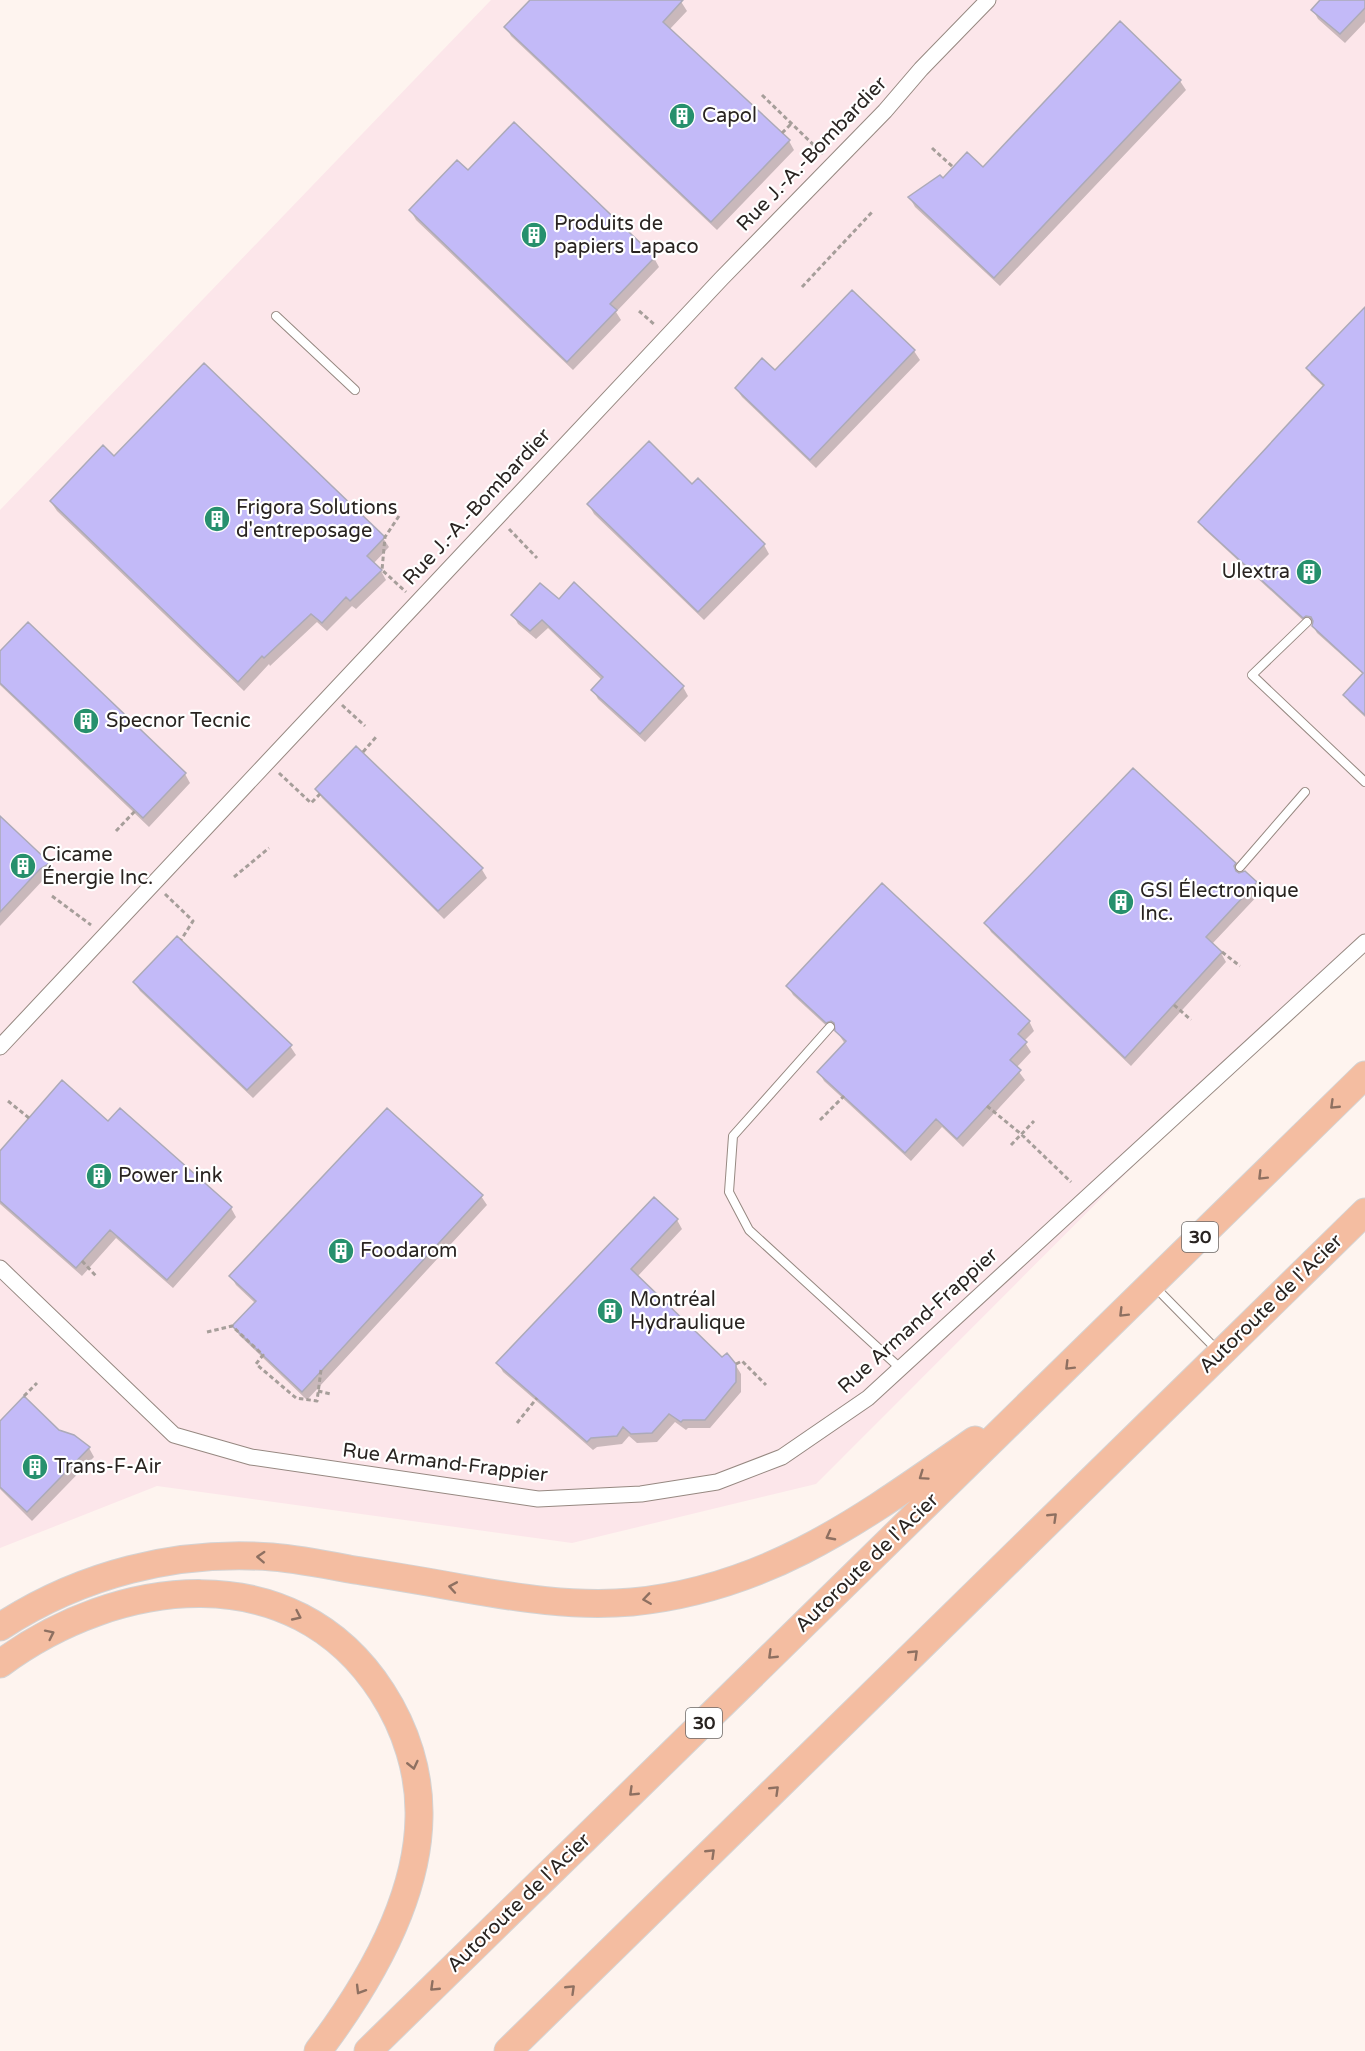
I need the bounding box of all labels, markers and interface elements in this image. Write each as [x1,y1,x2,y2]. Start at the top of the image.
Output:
street label: Rue J.-A.-Bombardier [732,71,892,236]
building icon: Capol [667,101,697,131]
place label: Capol [702,104,757,128]
place label: Produits de papiers Lapaco [554,212,699,259]
building icon: Produits de papiers Lapaco [519,220,549,250]
street label: Rue J.-A.-Bombardier [398,423,556,590]
place label: Frigora Solutions d'entreposage [236,496,397,543]
building icon: Frigora Solutions d'entreposage [202,504,232,534]
building icon: Ulextra [1294,557,1324,587]
place label: Ulextra [1222,560,1290,584]
building icon: Specnor Tecnic [71,706,101,736]
place label: Specnor Tecnic [106,709,251,733]
place label: Cicame Énergie Inc. [42,843,153,890]
building icon: Cicame Énergie Inc. [8,851,38,881]
place label: GSI Électronique Inc. [1140,878,1299,926]
building icon: GSI Électronique Inc. [1106,887,1136,917]
one-way arrow [1331,1098,1342,1109]
building icon: Power Link [84,1161,114,1191]
place label: Power Link [118,1164,223,1188]
one-way arrow [1258,1169,1269,1180]
road number: 30 [1182,1222,1218,1252]
street label: Autoroute de l'Acier [1194,1229,1348,1379]
building icon: Foodarom [326,1236,356,1266]
place label: Foodarom [360,1239,457,1263]
street label: Rue Armand-Frappier [833,1243,1003,1399]
place label: Montréal Hydraulique [630,1288,745,1335]
building icon: Montréal Hydraulique [595,1296,625,1326]
one-way arrow [1119,1306,1129,1317]
one-way arrow [1065,1359,1076,1370]
street label: Rue Armand-Frappier [341,1439,549,1488]
building icon: Trans-F-Air [20,1452,50,1482]
place label: Trans-F-Air [54,1455,162,1479]
one-way arrow [918,1469,929,1480]
street label: Autoroute de l'Acier [790,1488,944,1638]
one-way arrow [1047,1513,1057,1524]
one-way arrow [826,1529,836,1540]
one-way arrow [256,1550,265,1563]
one-way arrow [449,1581,458,1593]
one-way arrow [642,1593,652,1605]
one-way arrow [291,1609,302,1621]
one-way arrow [44,1630,54,1641]
one-way arrow [769,1648,780,1659]
one-way arrow [906,1650,917,1661]
road number: 30 [686,1708,722,1738]
one-way arrow [406,1760,419,1770]
one-way arrow [629,1784,640,1795]
one-way arrow [768,1786,778,1797]
street label: Autoroute de l'Acier [442,1828,596,1978]
one-way arrow [703,1849,714,1860]
one-way arrow [430,1980,440,1991]
one-way arrow [356,1984,367,1994]
one-way arrow [565,1985,575,1996]

